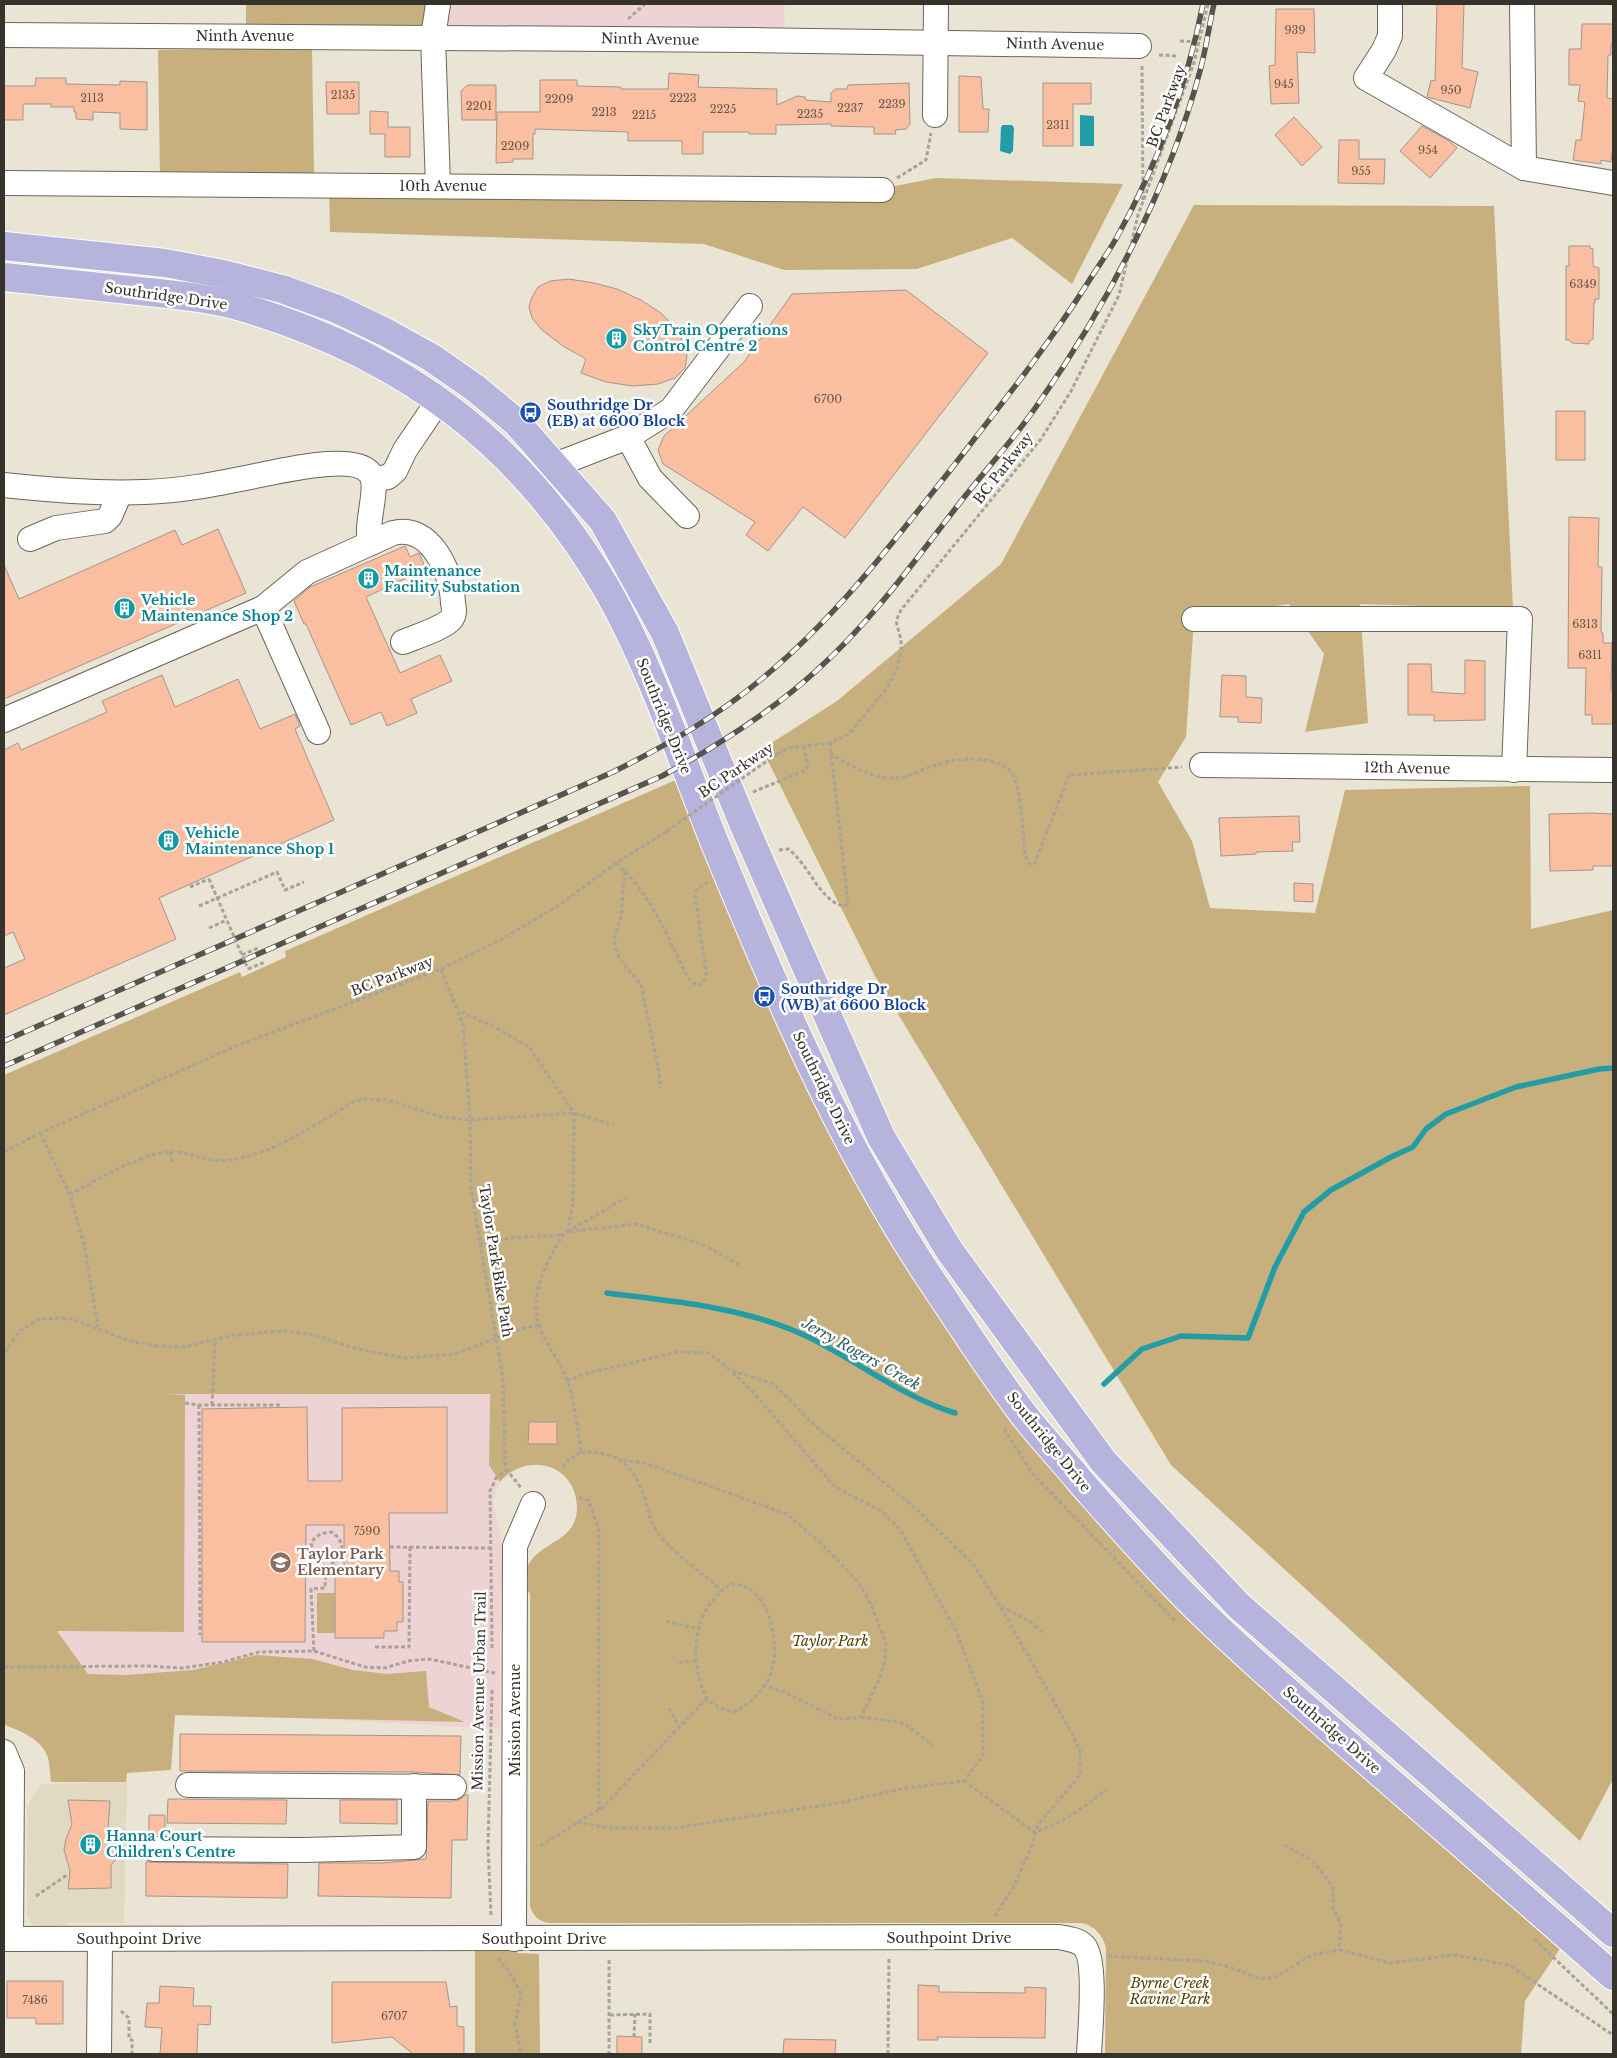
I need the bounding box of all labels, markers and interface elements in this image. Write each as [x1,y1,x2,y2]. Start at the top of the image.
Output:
house number: 939 [1285,23,1305,37]
street label: Ninth Avenue [196,27,294,45]
street label: Ninth Avenue [601,29,699,49]
street label: Ninth Avenue [1006,34,1104,54]
street label: BC Parkway [1143,62,1189,150]
house number: 945 [1274,77,1294,91]
house number: 950 [1440,83,1462,97]
house number: 2135 [331,88,355,102]
house number: 2113 [80,91,104,105]
house number: 2223 [669,91,697,105]
house number: 2209 [545,92,573,106]
house number: 2239 [878,97,906,111]
house number: 2201 [466,99,492,113]
house number: 2237 [837,101,863,115]
house number: 2225 [710,102,736,116]
house number: 2213 [591,105,617,119]
house number: 2235 [797,107,823,121]
house number: 2215 [632,108,656,122]
house number: 2311 [1046,118,1070,132]
house number: 2209 [501,139,529,153]
house number: 954 [1418,143,1438,157]
house number: 955 [1351,164,1371,178]
street label: 10th Avenue [399,177,487,195]
house number: 6349 [1569,277,1597,291]
street label: Southridge Drive [103,278,229,314]
place label: SkyTrain Operations Control Centre 2 [633,321,788,355]
building icon: SkyTrain Operations Control Centre 2 [605,326,629,350]
house number: 6700 [814,392,842,406]
place label: Southridge Dr (EB) at 6600 Block [547,396,686,430]
bus stop icon: Southridge Dr (EB) at 6600 Block [519,401,543,425]
street label: BC Parkway [969,428,1037,508]
place label: Maintenance Facility Substation [384,562,520,596]
building icon: Maintenance Facility Substation [356,567,380,591]
place label: Vehicle Maintenance Shop 2 [140,591,293,625]
building icon: Vehicle Maintenance Shop 2 [113,596,137,620]
house number: 6313 [1572,617,1598,631]
house number: 6311 [1578,648,1602,662]
street label: Southridge Drive [632,655,696,777]
street label: BC Parkway [695,738,777,802]
street label: 12th Avenue [1364,758,1450,778]
place label: Vehicle Maintenance Shop 1 [184,824,334,858]
building icon: Vehicle Maintenance Shop 1 [157,829,181,853]
street label: BC Parkway [348,952,436,1000]
place label: Southridge Dr (WB) at 6600 Block [781,980,927,1014]
bus stop icon: Southridge Dr (WB) at 6600 Block [753,985,777,1009]
street label: Southridge Drive [789,1028,859,1148]
street label: Taylor Park Bike Path [475,1183,517,1339]
water label: Jerry Rogers' Creek [798,1313,924,1394]
street label: Southridge Drive [1003,1388,1095,1496]
house number: 7590 [354,1524,380,1538]
place label: Taylor Park Elementary [297,1545,385,1579]
school or university icon: Taylor Park Elementary [269,1550,293,1574]
street label: Mission Avenue Urban Trail [468,1591,490,1791]
park label: Taylor Park [792,1632,868,1650]
street label: Mission Avenue [506,1663,524,1777]
street label: Southridge Drive [1279,1683,1385,1777]
place label: Hanna Court Children's Centre [106,1827,236,1861]
building icon: Hanna Court Children's Centre [78,1832,102,1856]
street label: Southpoint Drive [887,1929,1011,1947]
street label: Southpoint Drive [77,1930,201,1948]
street label: Southpoint Drive [482,1930,606,1948]
park label: Byrne Creek Ravine Park [1128,1974,1211,2008]
house number: 7486 [22,1993,48,2007]
house number: 6707 [381,2009,407,2023]

